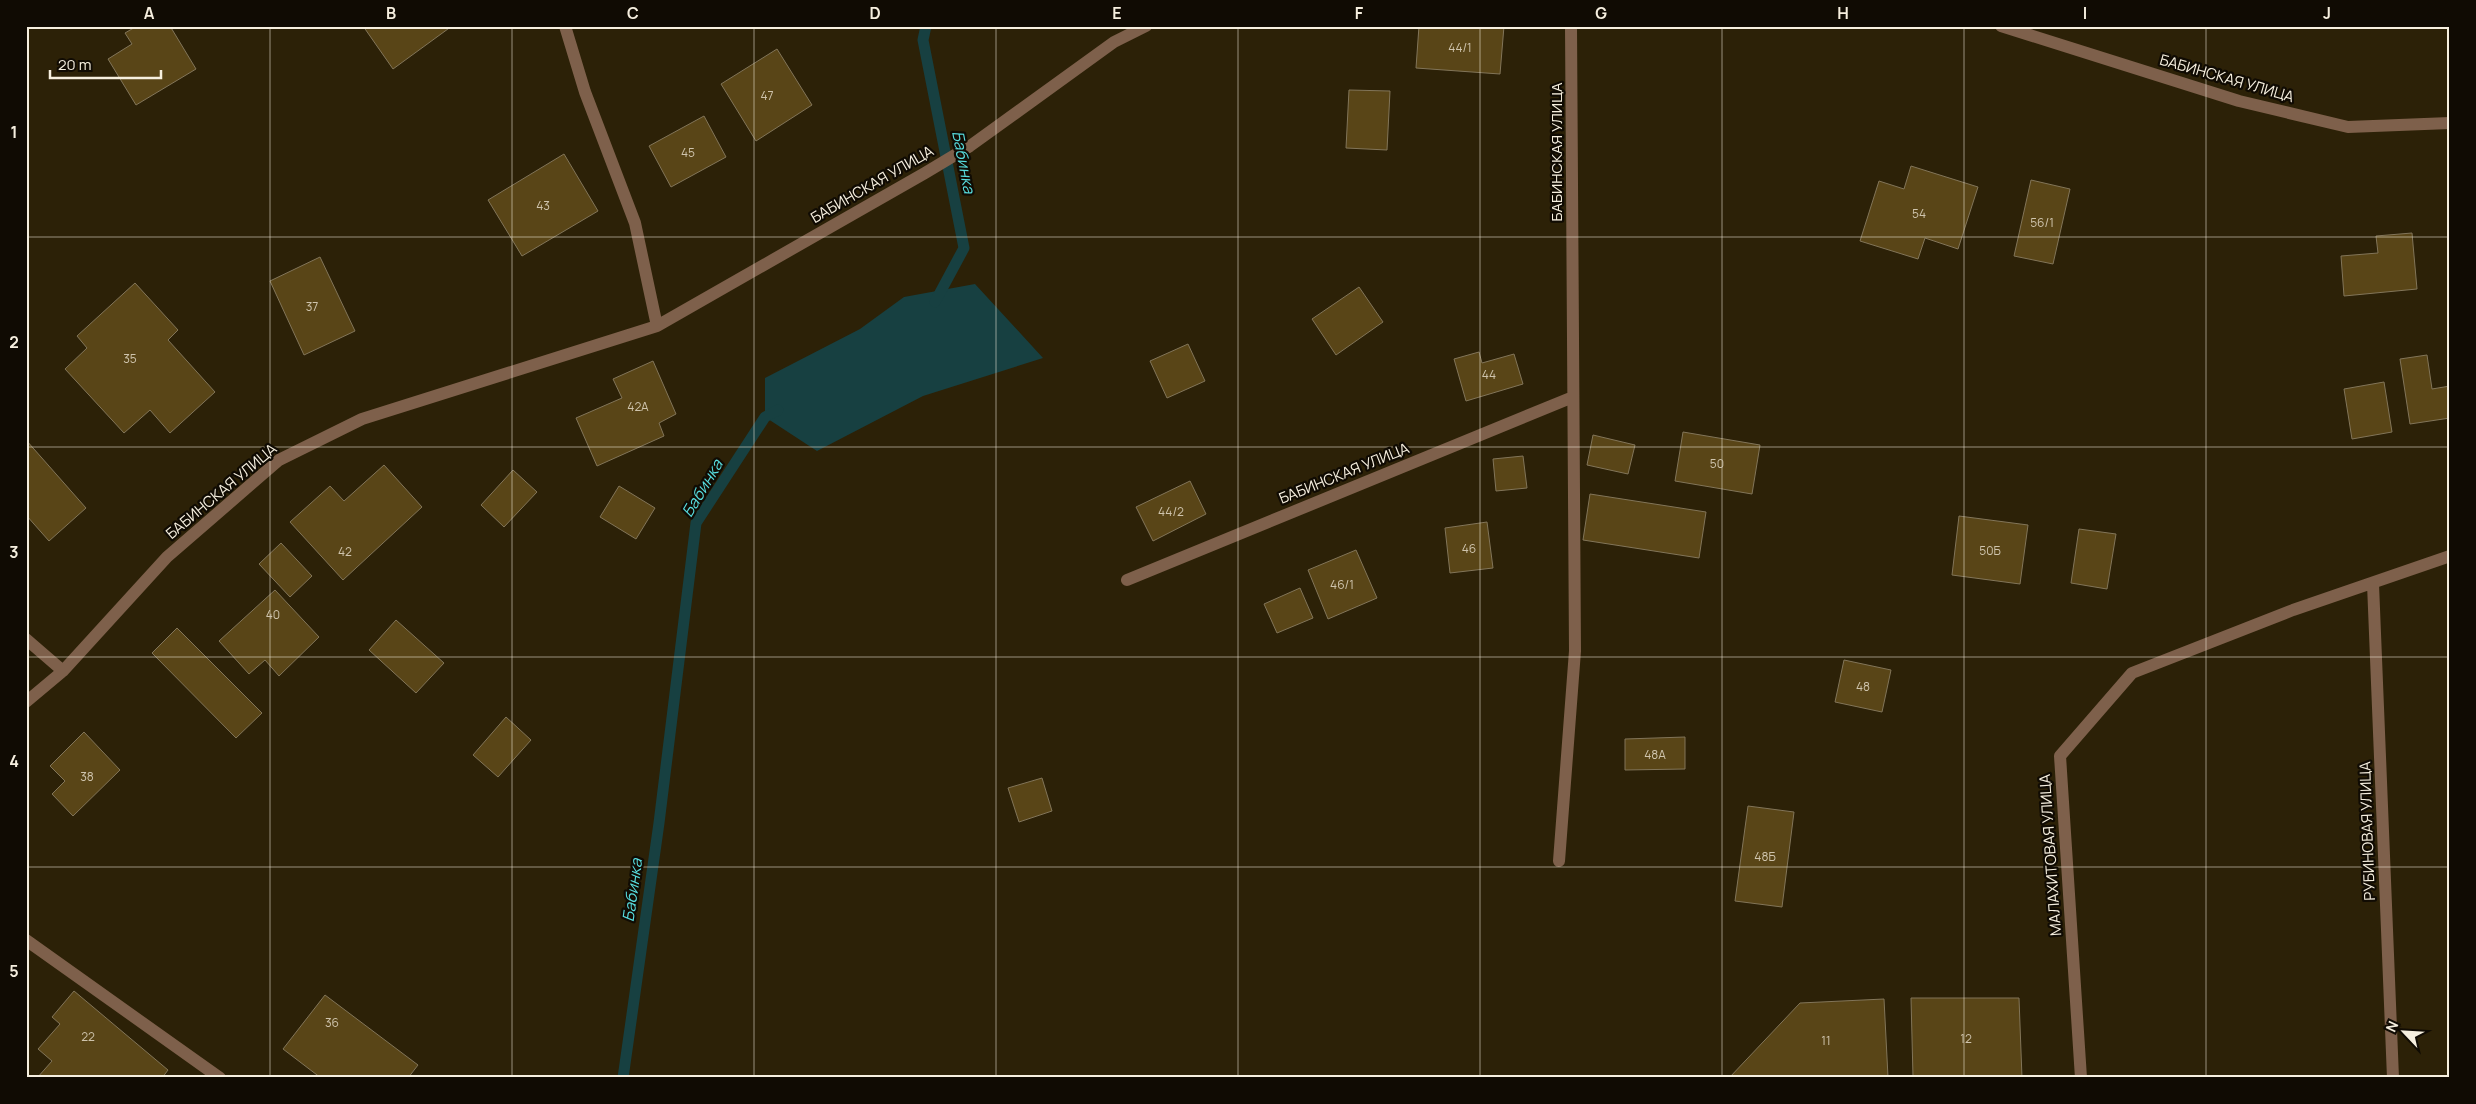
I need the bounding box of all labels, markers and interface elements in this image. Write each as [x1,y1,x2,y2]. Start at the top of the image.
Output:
text: A [144,2,155,24]
text: B [386,2,396,24]
text: C [627,2,639,24]
text: D [869,2,881,24]
text: E [1112,2,1122,24]
text: F [1355,2,1364,24]
text: G [1595,2,1607,24]
text: H [1837,2,1849,24]
text: I [2083,2,2087,24]
text: J [2323,2,2331,24]
house number: 44/1 [1448,39,1472,56]
scale bar [50,48,161,80]
street label: БАБИНСКАЯ УЛИЦА [2157,49,2297,107]
text: 20 m [58,54,91,75]
street label: БАБИНСКАЯ УЛИЦА [1546,82,1567,221]
house number: 47 [760,87,774,104]
text: 1 [10,121,18,143]
water label: Бабинка [947,129,981,196]
street label: БАБИНСКАЯ УЛИЦА [807,140,938,228]
house number: 45 [681,144,695,161]
house number: 43 [536,197,550,214]
house number: 54 [1912,205,1926,222]
house number: 56/1 [2030,214,2054,231]
house number: 37 [306,298,318,315]
text: 2 [9,331,19,353]
house number: 35 [123,350,137,367]
house number: 44 [1482,366,1496,383]
house number: 42А [627,398,649,415]
street label: БАБИНСКАЯ УЛИЦА [1276,437,1413,509]
street label: БАБИНСКАЯ УЛИЦА [161,438,281,544]
water label: Бабинка [676,454,728,521]
house number: 50 [1710,455,1724,472]
house number: 44/2 [1158,503,1184,520]
house number: 46 [1462,540,1476,557]
text: 3 [9,541,19,563]
house number: 50Б [1979,542,2001,559]
house number: 42 [338,543,352,560]
house number: 46/1 [1330,576,1354,593]
house number: 40 [266,606,280,623]
house number: 48 [1856,678,1870,695]
house number: 48А [1644,746,1666,763]
text: 4 [9,750,19,772]
street label: РУБИНОВАЯ УЛИЦА [2354,761,2380,901]
house number: 38 [80,768,94,785]
street label: МАЛАХИТОВАЯ УЛИЦА [2034,773,2066,937]
house number: 48Б [1754,848,1776,865]
water label: Бабинка [617,856,647,923]
text: 5 [9,960,19,982]
north arrow [2378,1006,2428,1056]
house number: 36 [325,1014,339,1031]
text: N [2381,1018,2403,1035]
house number: 22 [81,1028,95,1045]
house number: 12 [1960,1030,1972,1047]
house number: 11 [1821,1032,1831,1049]

